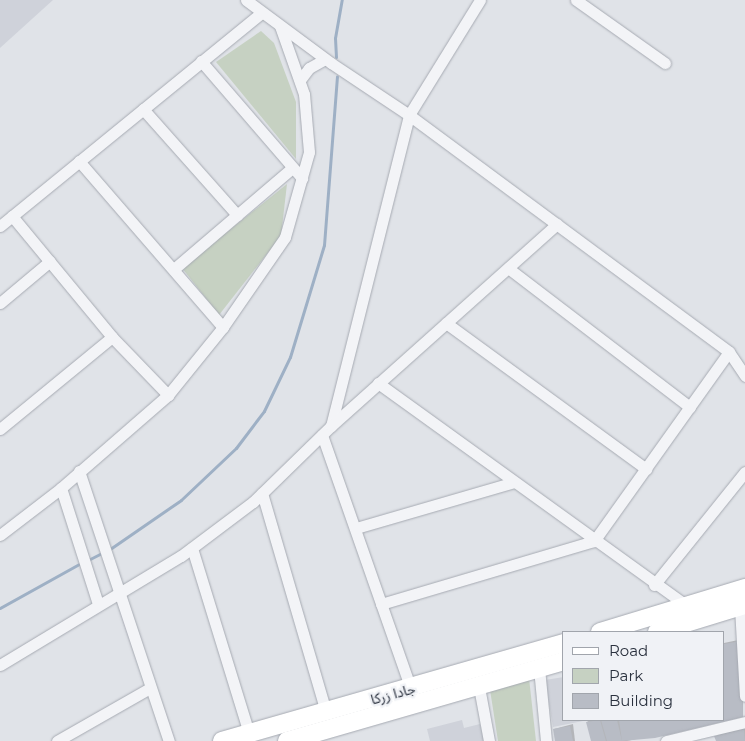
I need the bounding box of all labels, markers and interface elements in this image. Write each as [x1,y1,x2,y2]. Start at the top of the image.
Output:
legend [562,631,725,721]
text: Road [609,641,648,660]
text: Park [609,666,643,685]
street label: جادا زرکا [369,680,417,708]
text: Building [609,691,673,710]

